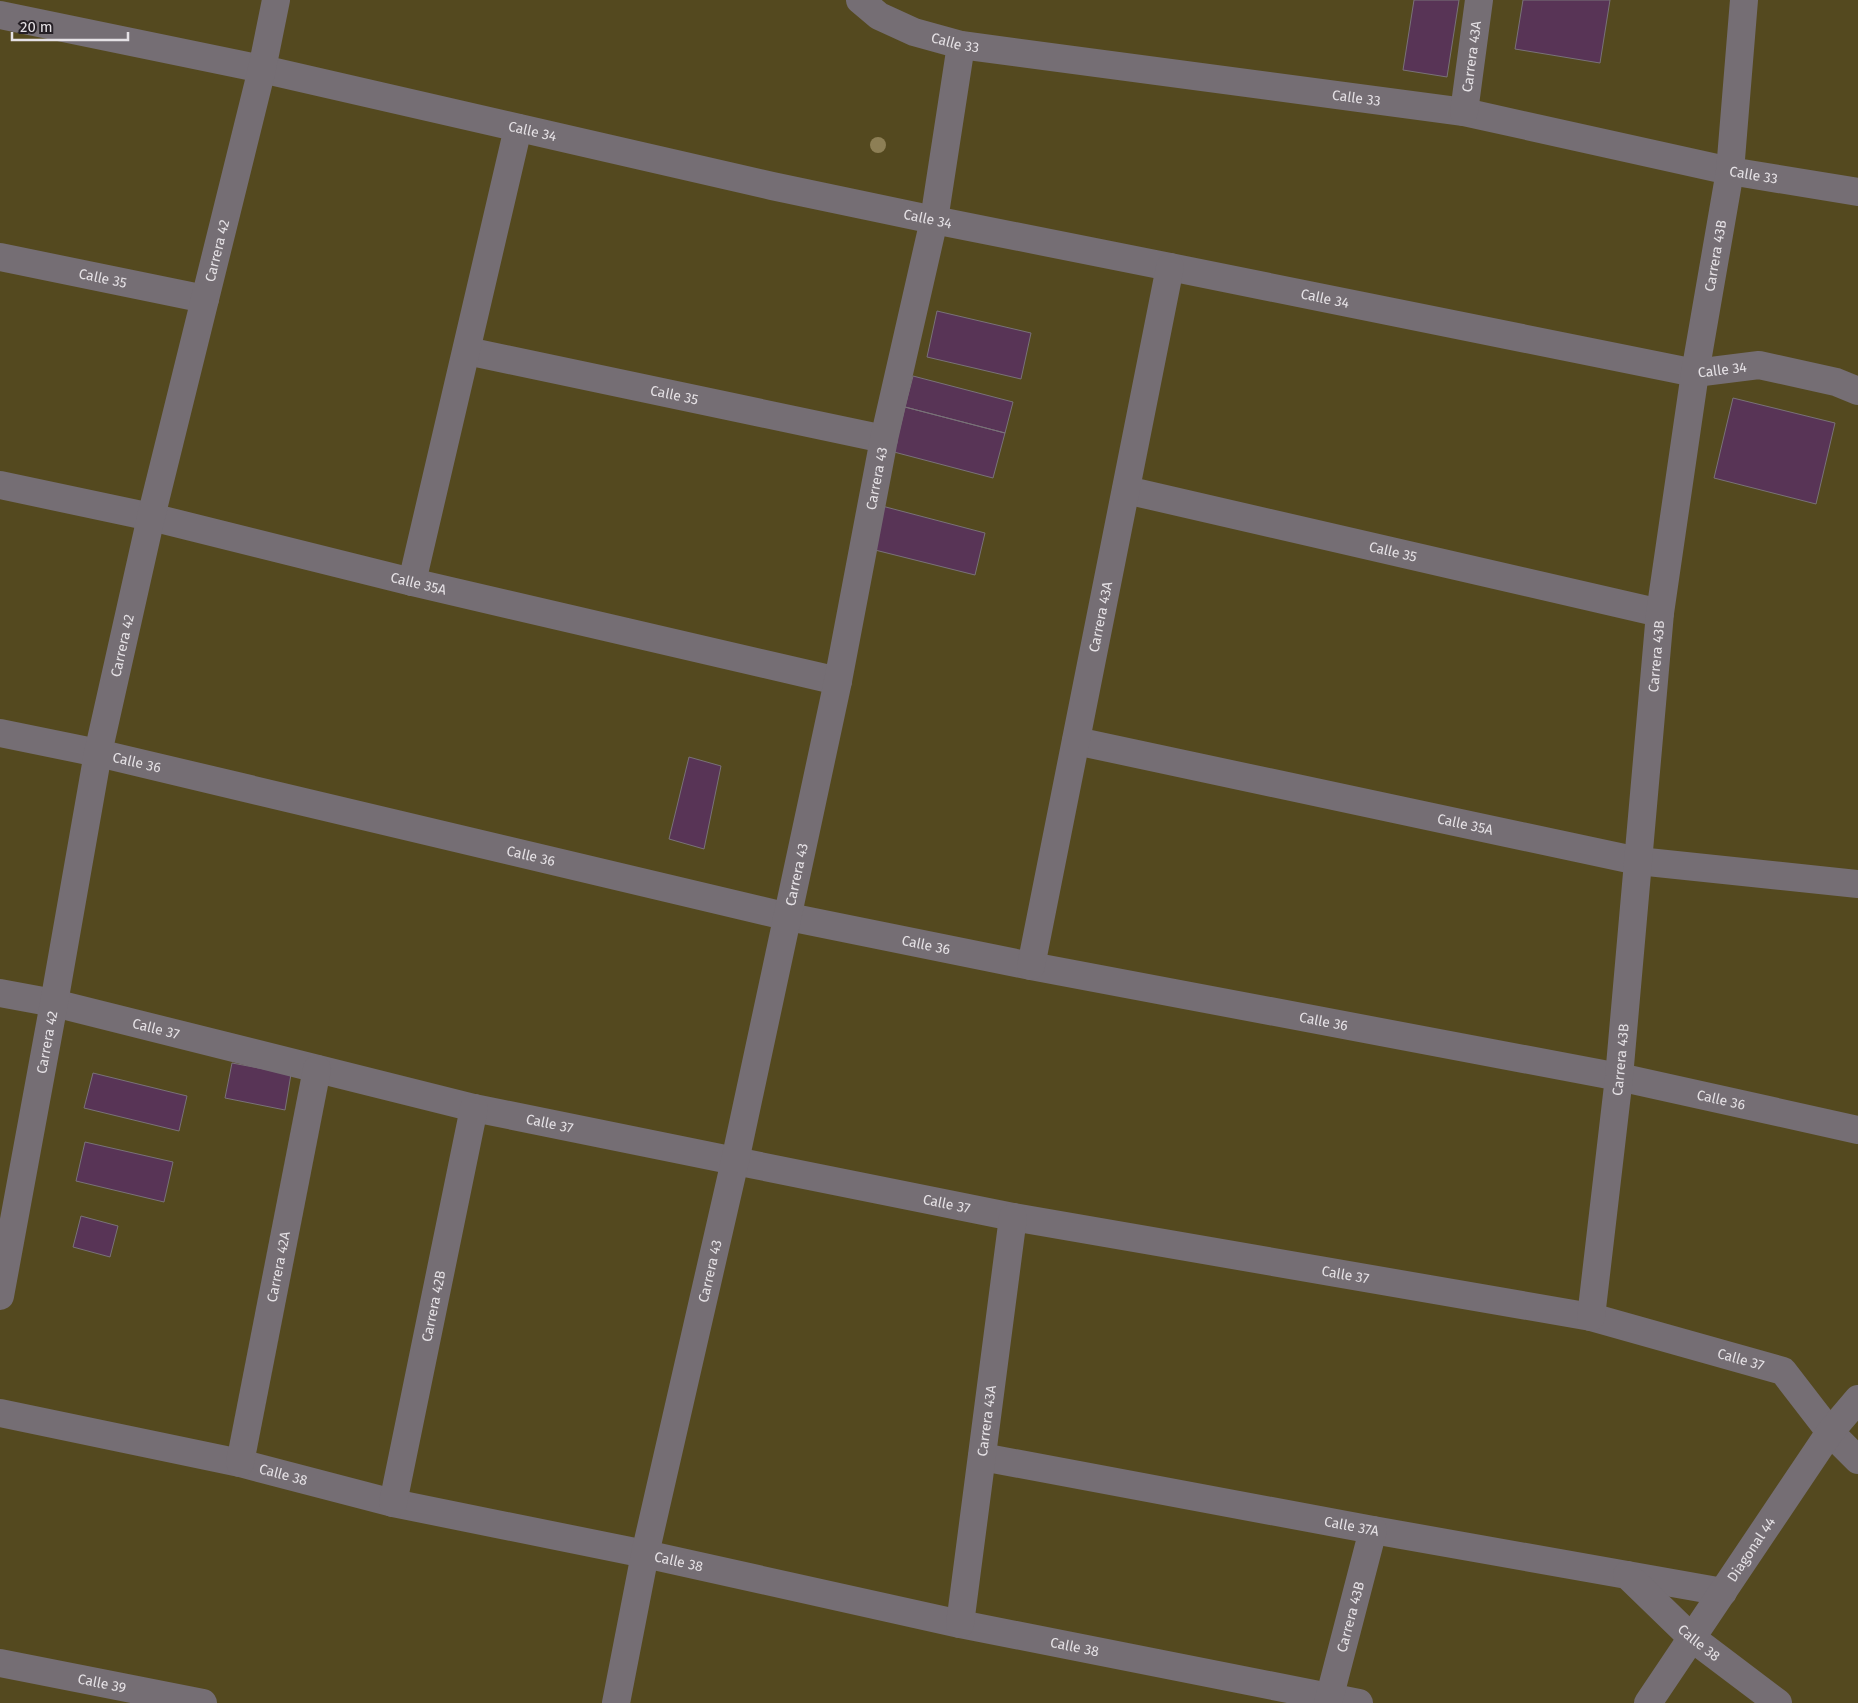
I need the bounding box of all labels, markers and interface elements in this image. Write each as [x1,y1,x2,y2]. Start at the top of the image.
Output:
scale bar [12,10,129,42]
text: 20 m [20,18,53,36]
street label: Carrera 43A [1459,20,1485,93]
street label: Calle 33 [929,29,980,56]
street label: Calle 33 [1331,87,1382,110]
street label: Calle 34 [507,118,559,145]
street label: Calle 33 [1728,163,1779,188]
street label: Calle 34 [902,206,954,232]
street label: Carrera 42 [202,218,233,284]
street label: Carrera 43B [1701,219,1730,293]
street label: Calle 35 [77,265,128,292]
street label: Calle 34 [1299,286,1351,312]
street label: Calle 34 [1697,359,1748,382]
street label: Calle 35 [649,382,700,409]
street label: Carrera 43 [863,446,891,512]
street label: Calle 35 [1367,538,1419,566]
street label: Calle 35A [389,569,448,599]
street label: Carrera 43A [1086,580,1116,654]
street label: Carrera 42 [107,613,138,679]
street label: Carrera 43B [1645,620,1668,693]
street label: Calle 36 [111,749,163,777]
street label: Calle 35A [1436,810,1495,839]
street label: Calle 36 [505,842,557,870]
street label: Carrera 43 [782,842,812,908]
street label: Calle 36 [900,932,952,958]
street label: Carrera 42 [33,1009,61,1075]
street label: Calle 36 [1298,1009,1349,1035]
street label: Calle 37 [131,1015,181,1043]
street label: Carrera 43B [1609,1023,1633,1097]
street label: Calle 36 [1695,1086,1747,1114]
street label: Calle 37 [524,1111,575,1137]
street label: Calle 37 [921,1191,972,1217]
street label: Carrera 42A [264,1230,294,1304]
street label: Carrera 43 [695,1238,726,1304]
street label: Calle 37 [1320,1263,1370,1287]
street label: Carrera 42B [418,1269,449,1343]
street label: Calle 37 [1715,1345,1766,1374]
street label: Carrera 43A [974,1384,1000,1458]
street label: Calle 38 [257,1460,310,1489]
street label: Calle 37A [1323,1513,1380,1540]
street label: Diagonal 44 [1724,1514,1780,1585]
street label: Calle 38 [653,1548,705,1576]
street label: Carrera 43B [1334,1580,1368,1654]
street label: Calle 38 [1674,1621,1724,1665]
street label: Calle 38 [1049,1634,1101,1660]
street label: Calle 39 [76,1671,128,1697]

